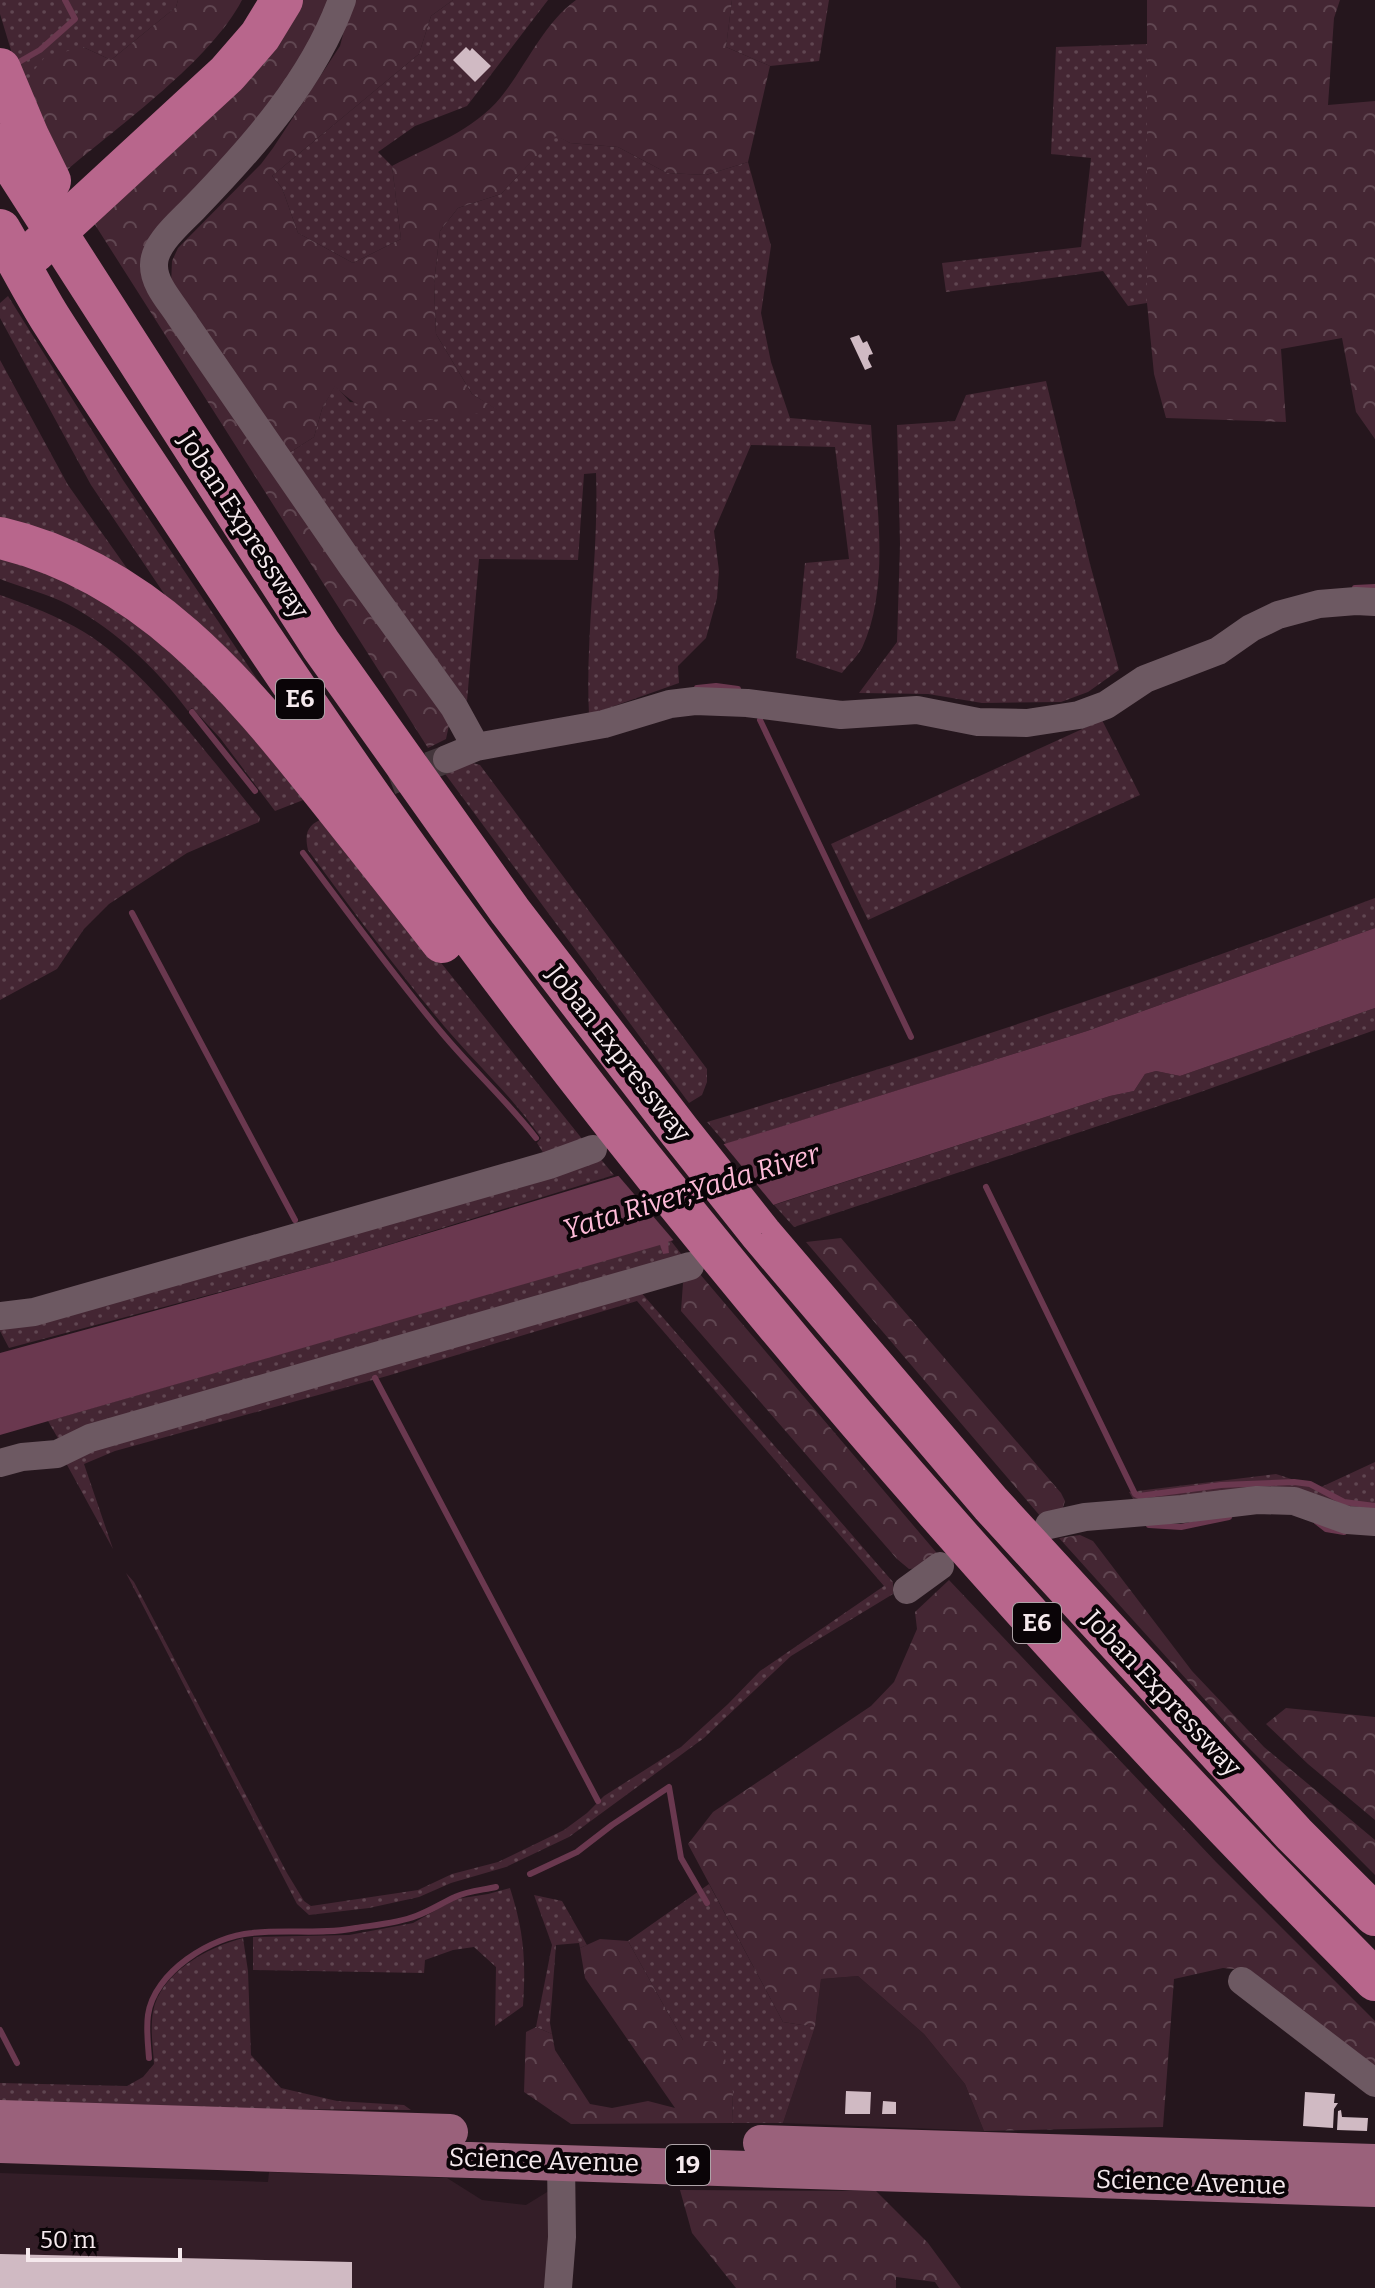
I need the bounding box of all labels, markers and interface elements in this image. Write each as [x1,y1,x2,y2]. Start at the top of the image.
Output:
street label: Joban Expressway [171,425,316,625]
road number: E6 [276,679,324,719]
street label: Joban Expressway [539,958,697,1148]
water label: Yata River;Yada River [559,1136,825,1246]
road number: E6 [1013,1603,1061,1643]
street label: Joban Expressway [1077,1603,1248,1783]
street label: Science Avenue [448,2142,640,2179]
road number: 19 [666,2145,710,2185]
street label: Science Avenue [1095,2164,1287,2201]
scale bar [28,2212,180,2262]
text: 50 m [40,2226,96,2254]

